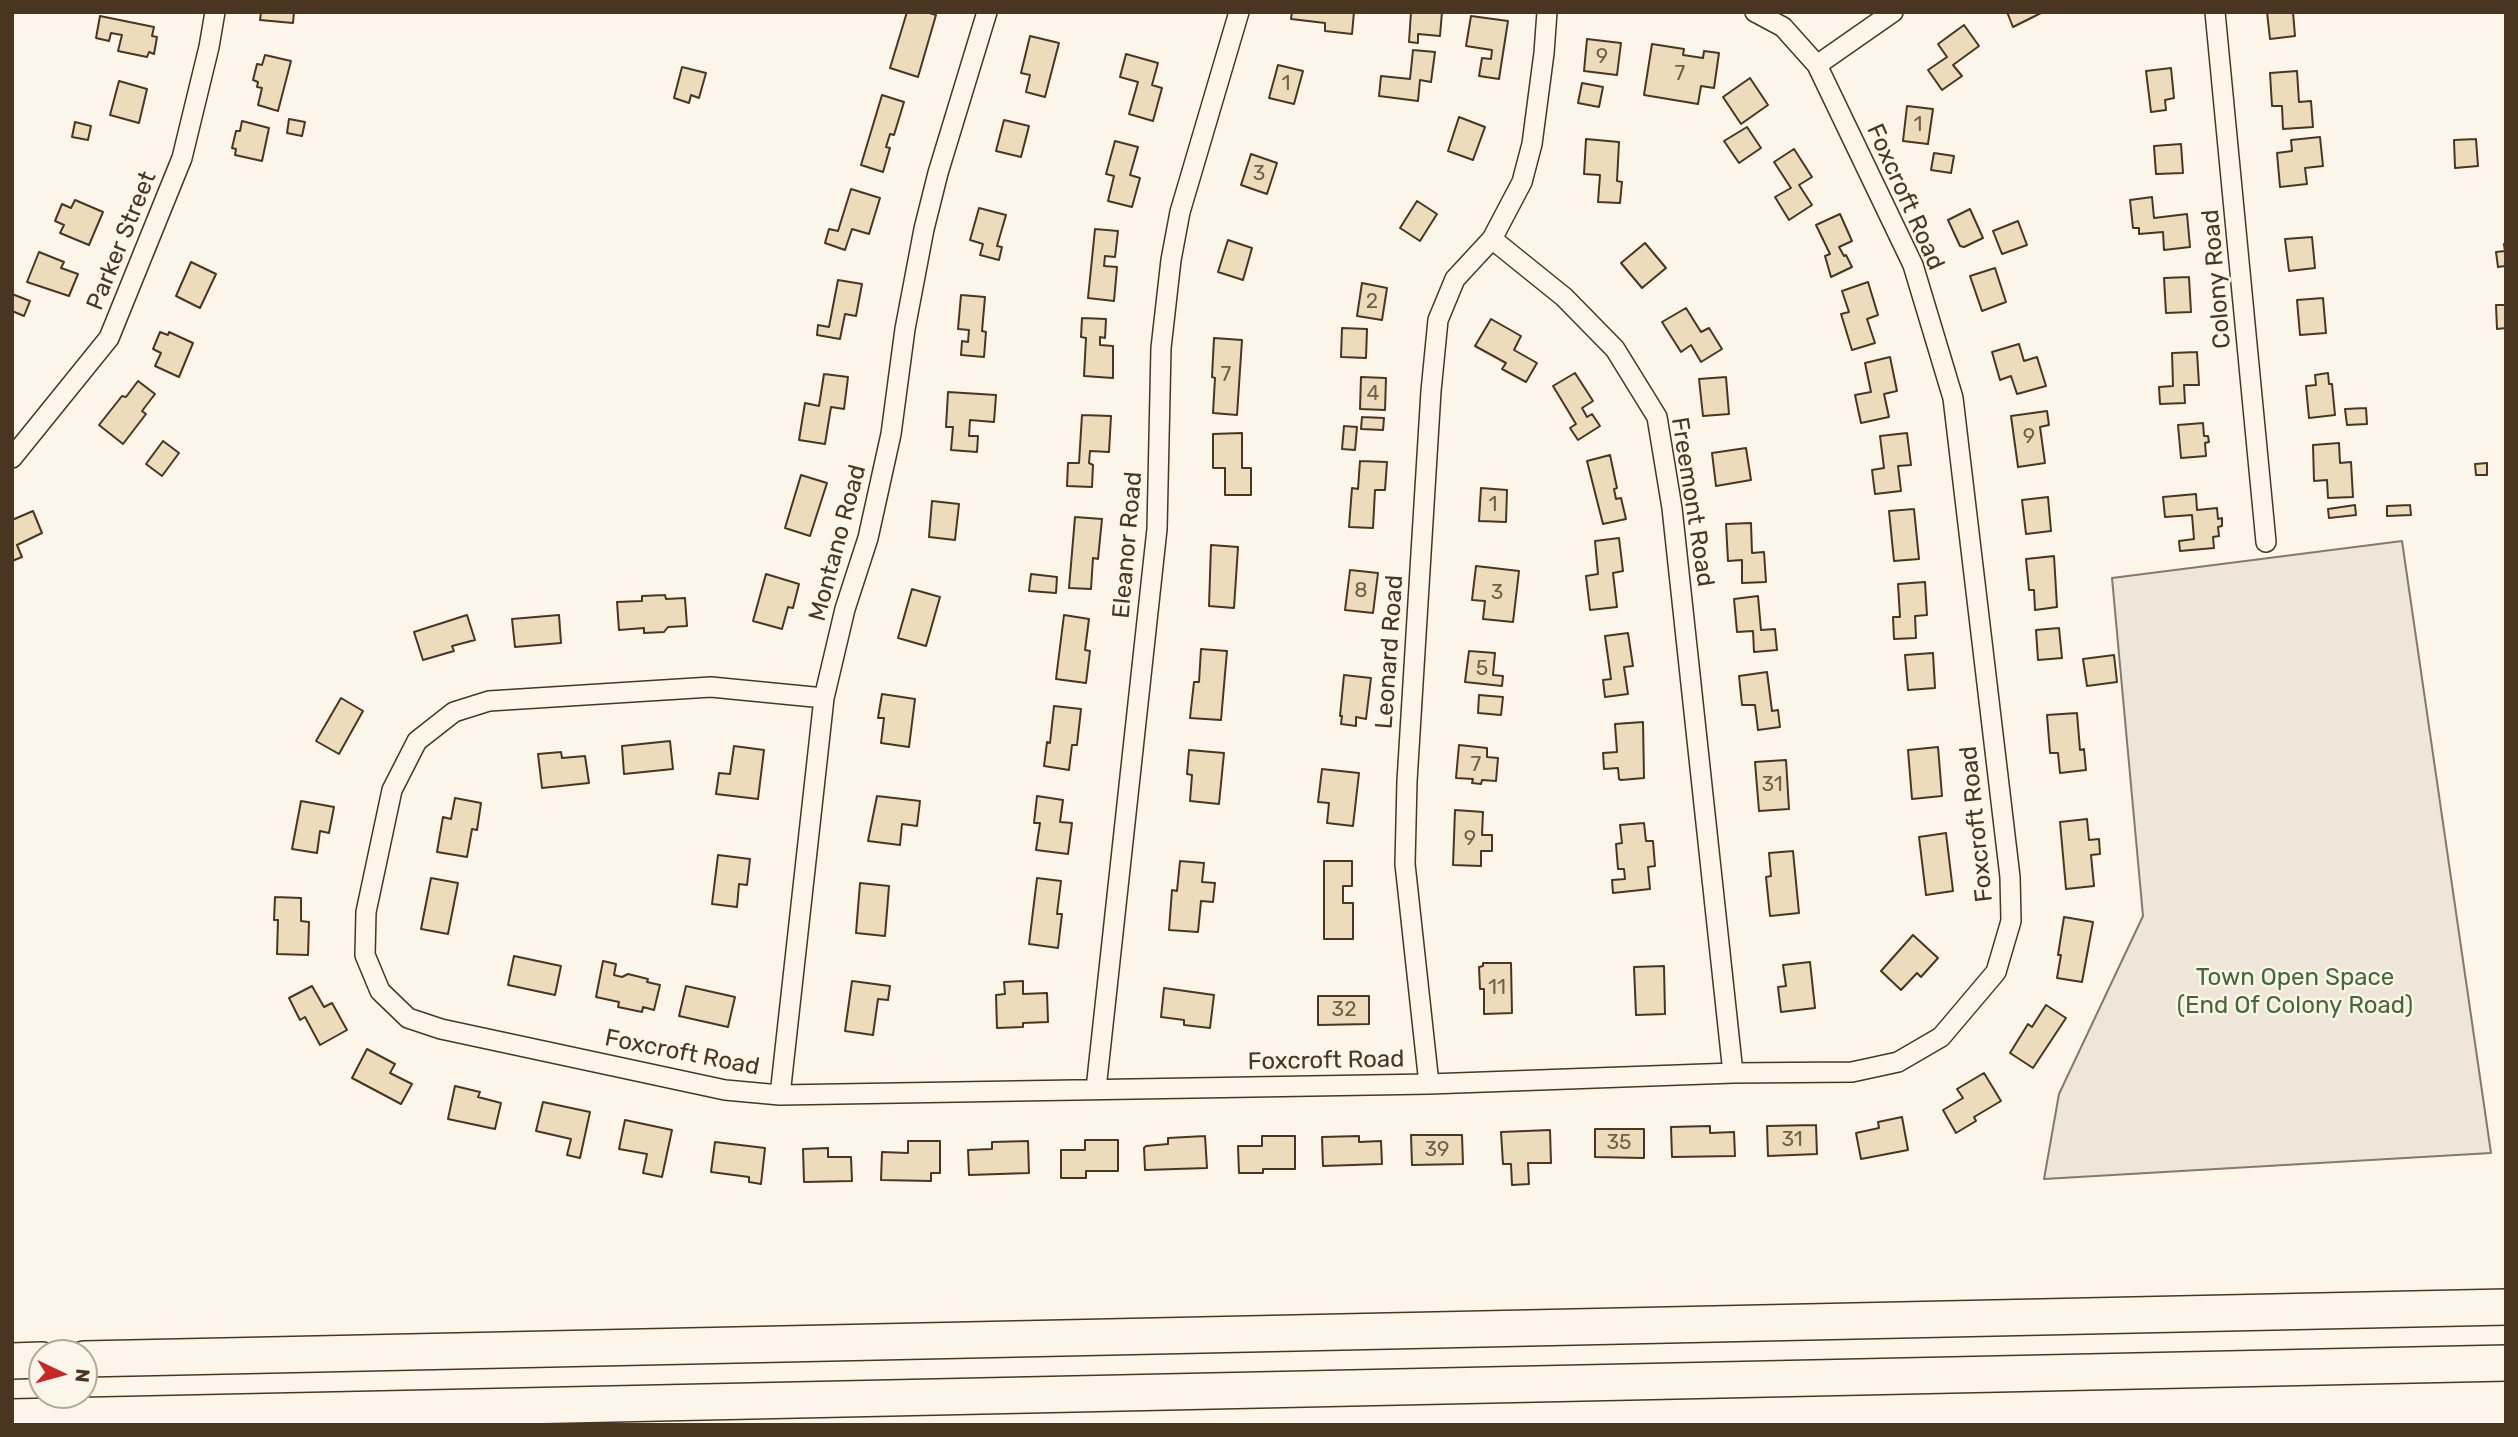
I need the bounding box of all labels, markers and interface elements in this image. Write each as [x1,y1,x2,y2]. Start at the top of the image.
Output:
house number: 9 [1596,44,1608,70]
house number: 7 [1675,61,1685,87]
house number: 1 [1282,71,1290,97]
house number: 1 [1914,112,1922,138]
street label: Foxcroft Road [1860,119,1950,275]
house number: 3 [1253,161,1265,187]
street label: Parker Street [81,167,163,315]
street label: Colony Road [2197,208,2237,350]
house number: 2 [1366,289,1378,315]
house number: 7 [1221,362,1231,388]
house number: 4 [1366,381,1380,407]
street label: Freemont Road [1664,415,1720,589]
house number: 9 [2023,424,2035,450]
street label: Montano Road [803,462,873,624]
street label: Eleanor Road [1107,470,1149,620]
house number: 1 [1489,492,1497,518]
street label: Leonard Road [1370,574,1410,730]
house number: 8 [1354,578,1368,604]
house number: 3 [1491,580,1503,606]
house number: 5 [1476,656,1488,682]
street label: Foxcroft Road [1954,744,2000,904]
house number: 7 [1471,752,1481,778]
house number: 31 [1761,772,1783,798]
house number: 9 [1464,826,1476,852]
park label: Town Open Space (End Of Colony Road) [2177,964,2413,1020]
house number: 11 [1488,975,1506,1001]
house number: 32 [1332,997,1356,1023]
street label: Foxcroft Road [602,1024,762,1082]
street label: Foxcroft Road [1247,1045,1405,1077]
house number: 31 [1781,1127,1803,1153]
house number: 35 [1606,1130,1632,1156]
house number: 39 [1424,1137,1450,1163]
north arrow [28,1339,98,1409]
text: N [70,1368,94,1384]

